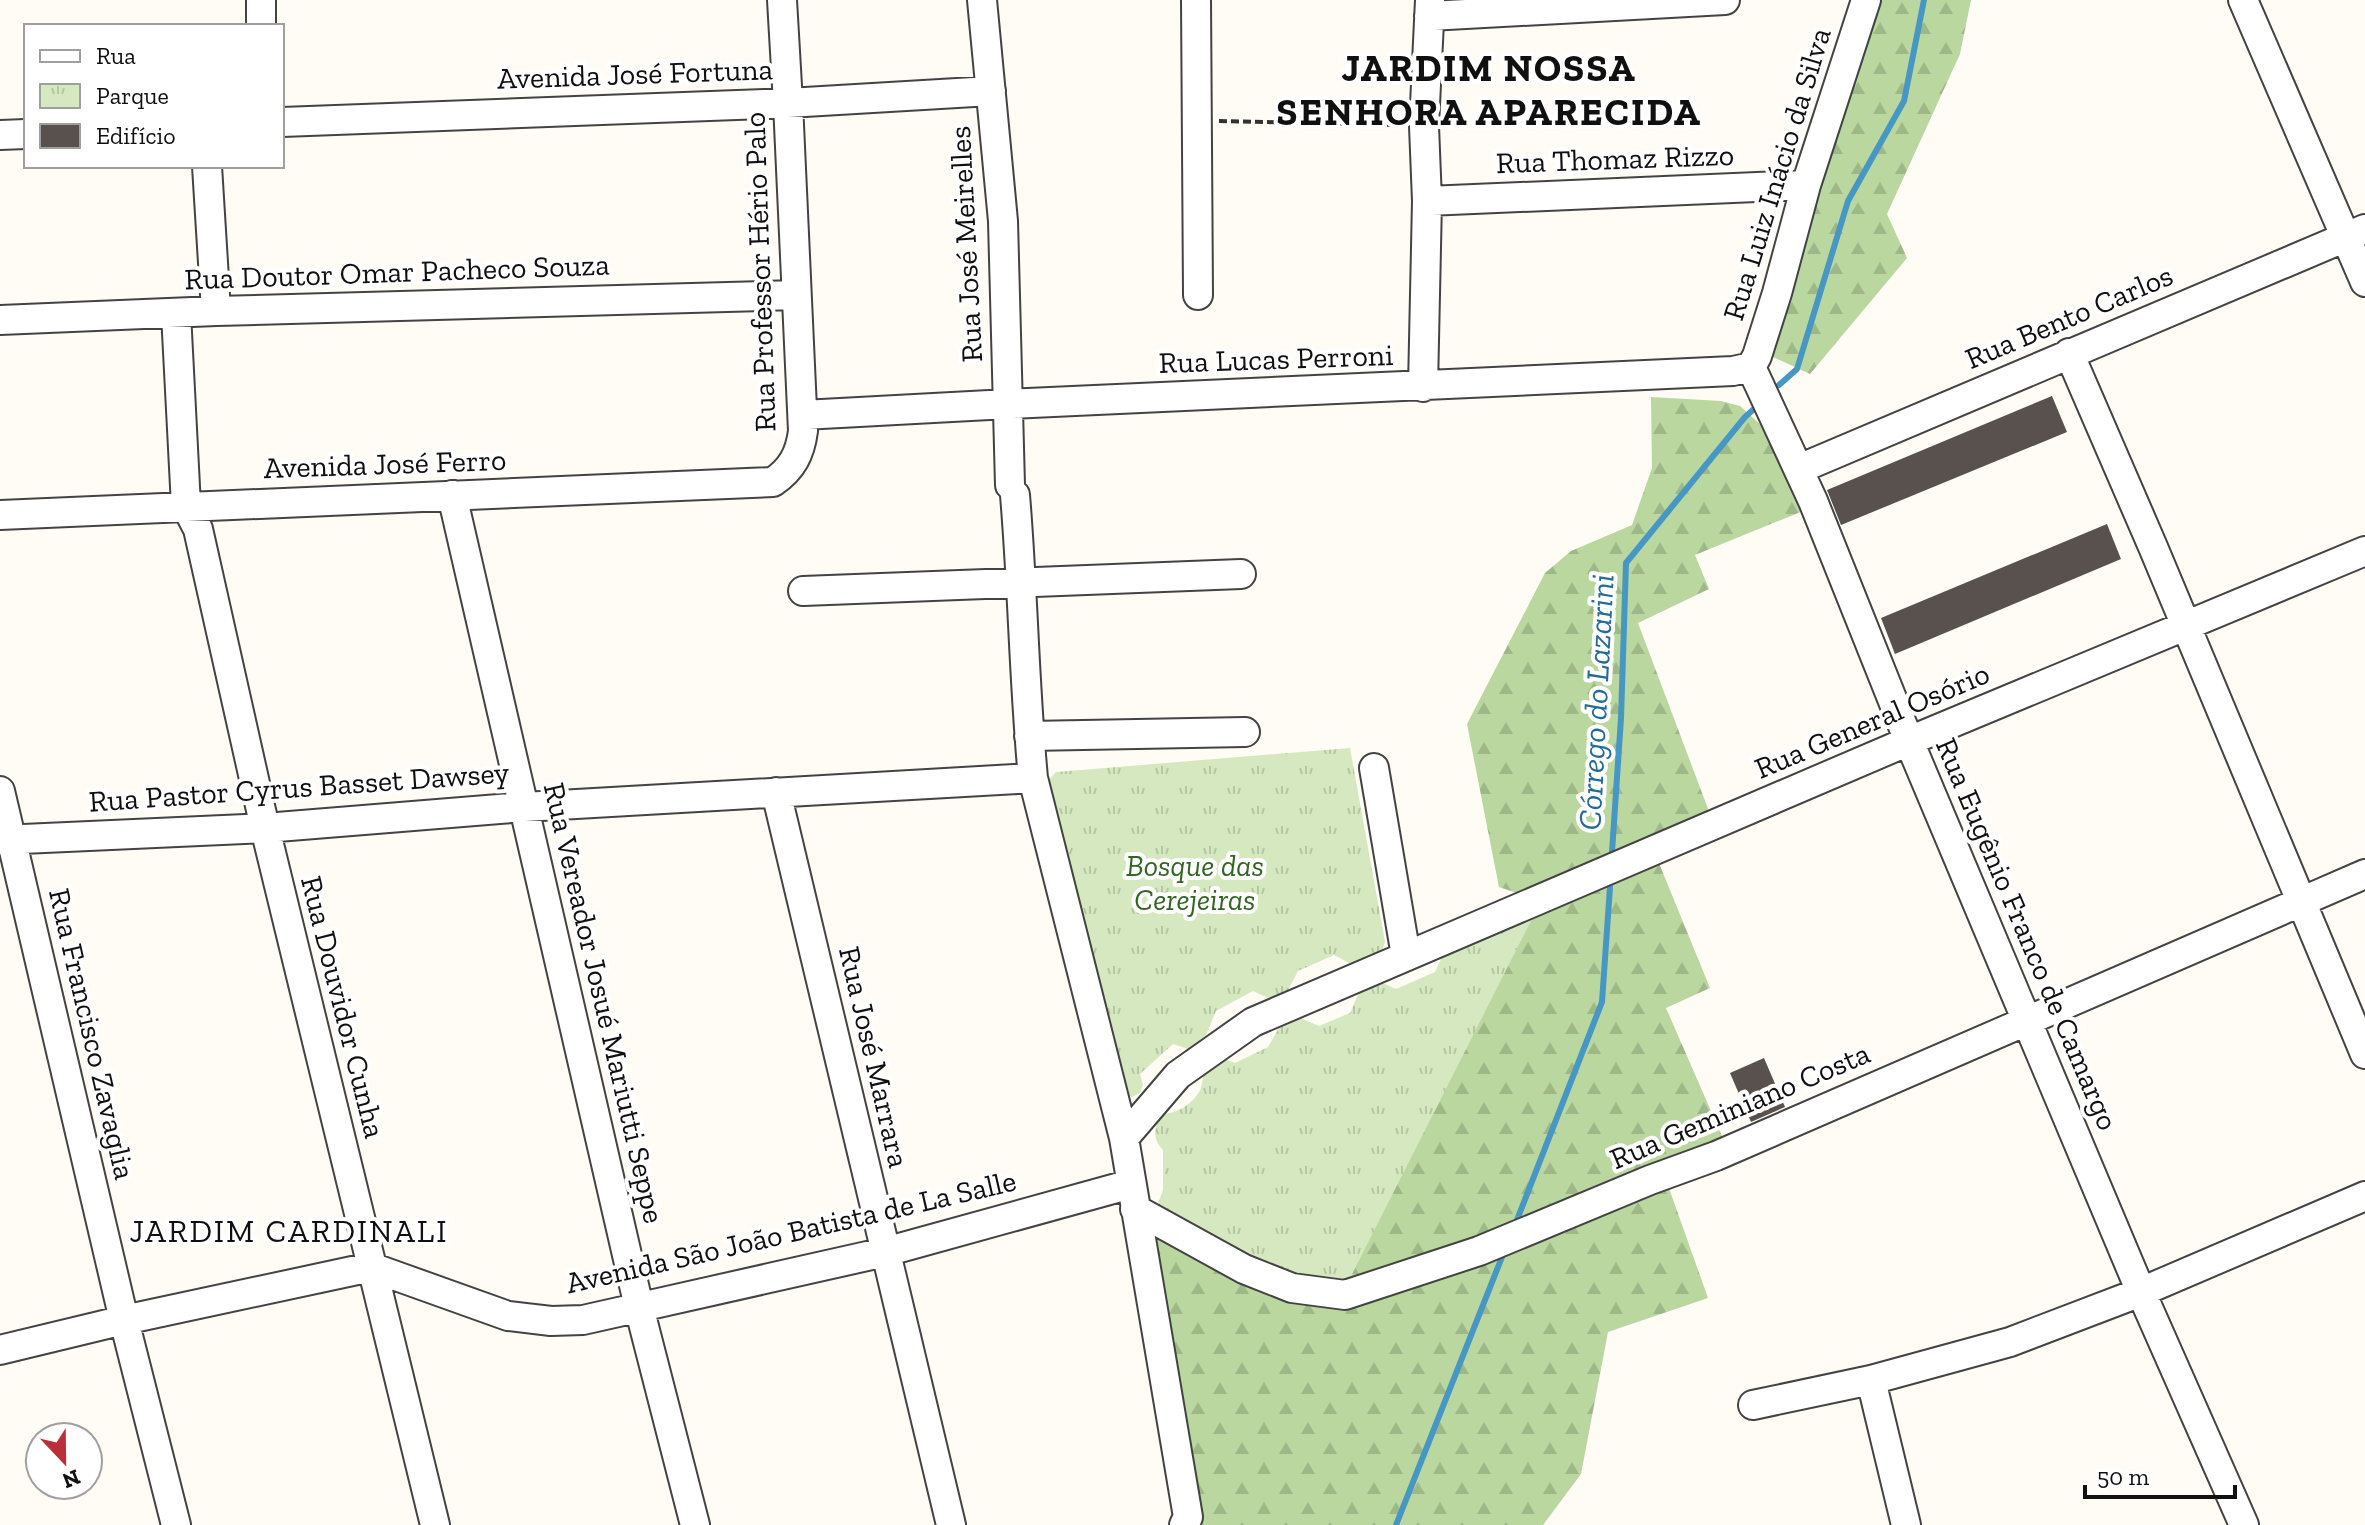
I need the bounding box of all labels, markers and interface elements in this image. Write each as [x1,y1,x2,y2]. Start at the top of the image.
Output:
street label: Rua Luiz Inácio da Silva [1715,23,1839,325]
legend [24,24,284,168]
text: Rua [96,41,136,70]
district label: JARDIM NOSSA SENHORA APARECIDA [1276,45,1702,135]
street label: Avenida José Fortuna [497,51,773,97]
text: Parque [96,81,169,110]
street label: Rua Professor Hério Palo [736,111,784,433]
text: Edifício [96,121,176,150]
street label: Rua José Meirelles [942,125,990,363]
street label: Rua Thomaz Rizzo [1495,137,1735,181]
street label: Rua Doutor Omar Pacheco Souza [184,247,610,297]
street label: Rua Bento Carlos [1960,257,2178,377]
street label: Rua Lucas Perroni [1158,337,1394,381]
street label: Avenida José Ferro [263,442,507,486]
water label: Córrego do Lazarini [1570,573,1622,831]
street label: Rua General Osório [1749,655,1995,787]
street label: Rua Eugênio Franco de Camargo [1928,732,2126,1136]
street label: Rua Pastor Cyrus Basset Dawsey [88,754,511,820]
street label: Rua Vereador Josué Mariutti Seppe [536,779,672,1227]
park label: Bosque das Cerejeiras [1126,848,1264,918]
street label: Rua Douvidor Cunha [293,872,393,1142]
street label: Rua Francisco Zavaglia [41,885,143,1183]
street label: Rua José Marrara [831,943,917,1171]
street label: Rua Geminiano Costa [1605,1035,1875,1177]
street label: Avenida São João Batista de La Salle [563,1163,1019,1301]
district label: JARDIM CARDINALI [129,1212,449,1250]
north arrow [24,1421,104,1501]
scale bar [2085,1449,2235,1499]
text: 50 m [2097,1462,2150,1491]
text: N [58,1463,84,1495]

